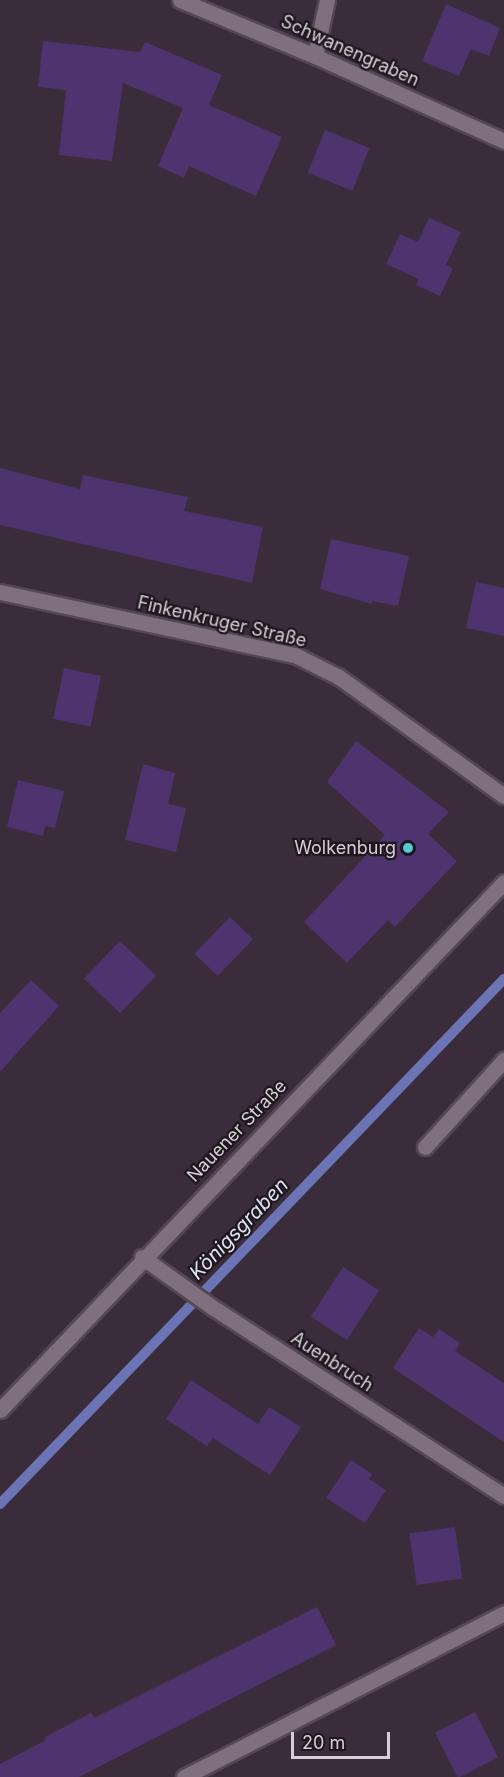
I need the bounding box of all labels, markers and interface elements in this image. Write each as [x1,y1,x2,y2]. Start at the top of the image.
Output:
street label: Schwanengraben [277,11,423,91]
street label: Finkenkruger Straße [135,592,309,652]
place label: Wolkenburg [294,837,396,859]
marker: Wolkenburg [401,841,415,855]
street label: Nauener Straße [183,1075,291,1187]
water label: Königsgraben [185,1173,293,1285]
street label: Auenbruch [287,1327,377,1397]
scale bar [294,1720,393,1758]
text: 20 m [302,1732,345,1753]

